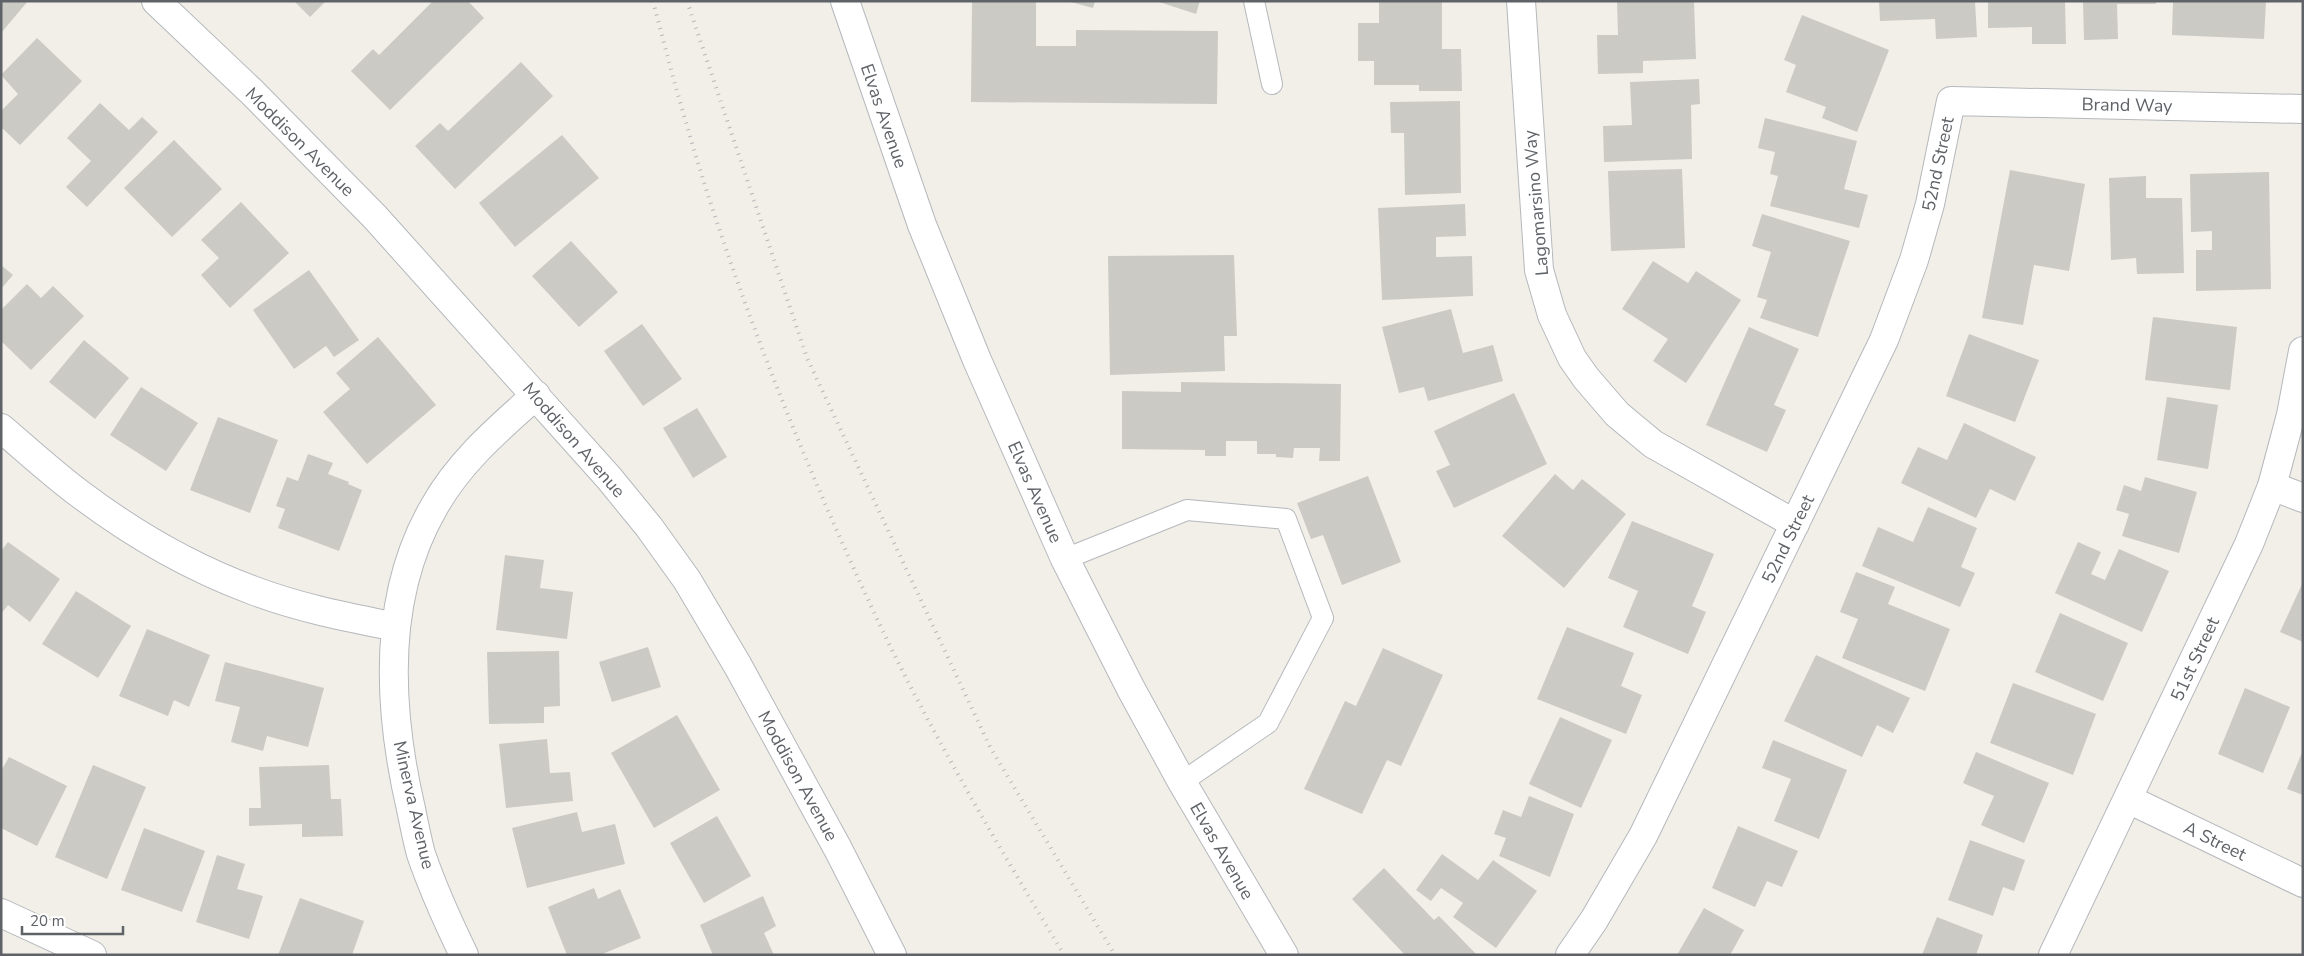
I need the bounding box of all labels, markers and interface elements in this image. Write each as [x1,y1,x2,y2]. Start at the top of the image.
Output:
street label: Elvas Avenue [855,61,913,171]
street label: Moddison Avenue [240,82,360,202]
street label: Brand Way [2081,92,2173,118]
street label: 52nd Street [1916,114,1960,213]
street label: Lagomarsino Way [1518,128,1554,277]
street label: Moddison Avenue [517,377,631,503]
street label: Elvas Avenue [1002,437,1068,547]
street label: 52nd Street [1756,490,1820,587]
street label: 51st Street [2165,612,2225,705]
street label: Moddison Avenue [752,707,844,845]
street label: Minerva Avenue [388,739,440,871]
street label: Elvas Avenue [1184,798,1260,904]
street label: A Street [2180,816,2251,867]
scale bar [22,904,124,936]
text: 20 m [30,911,65,931]

